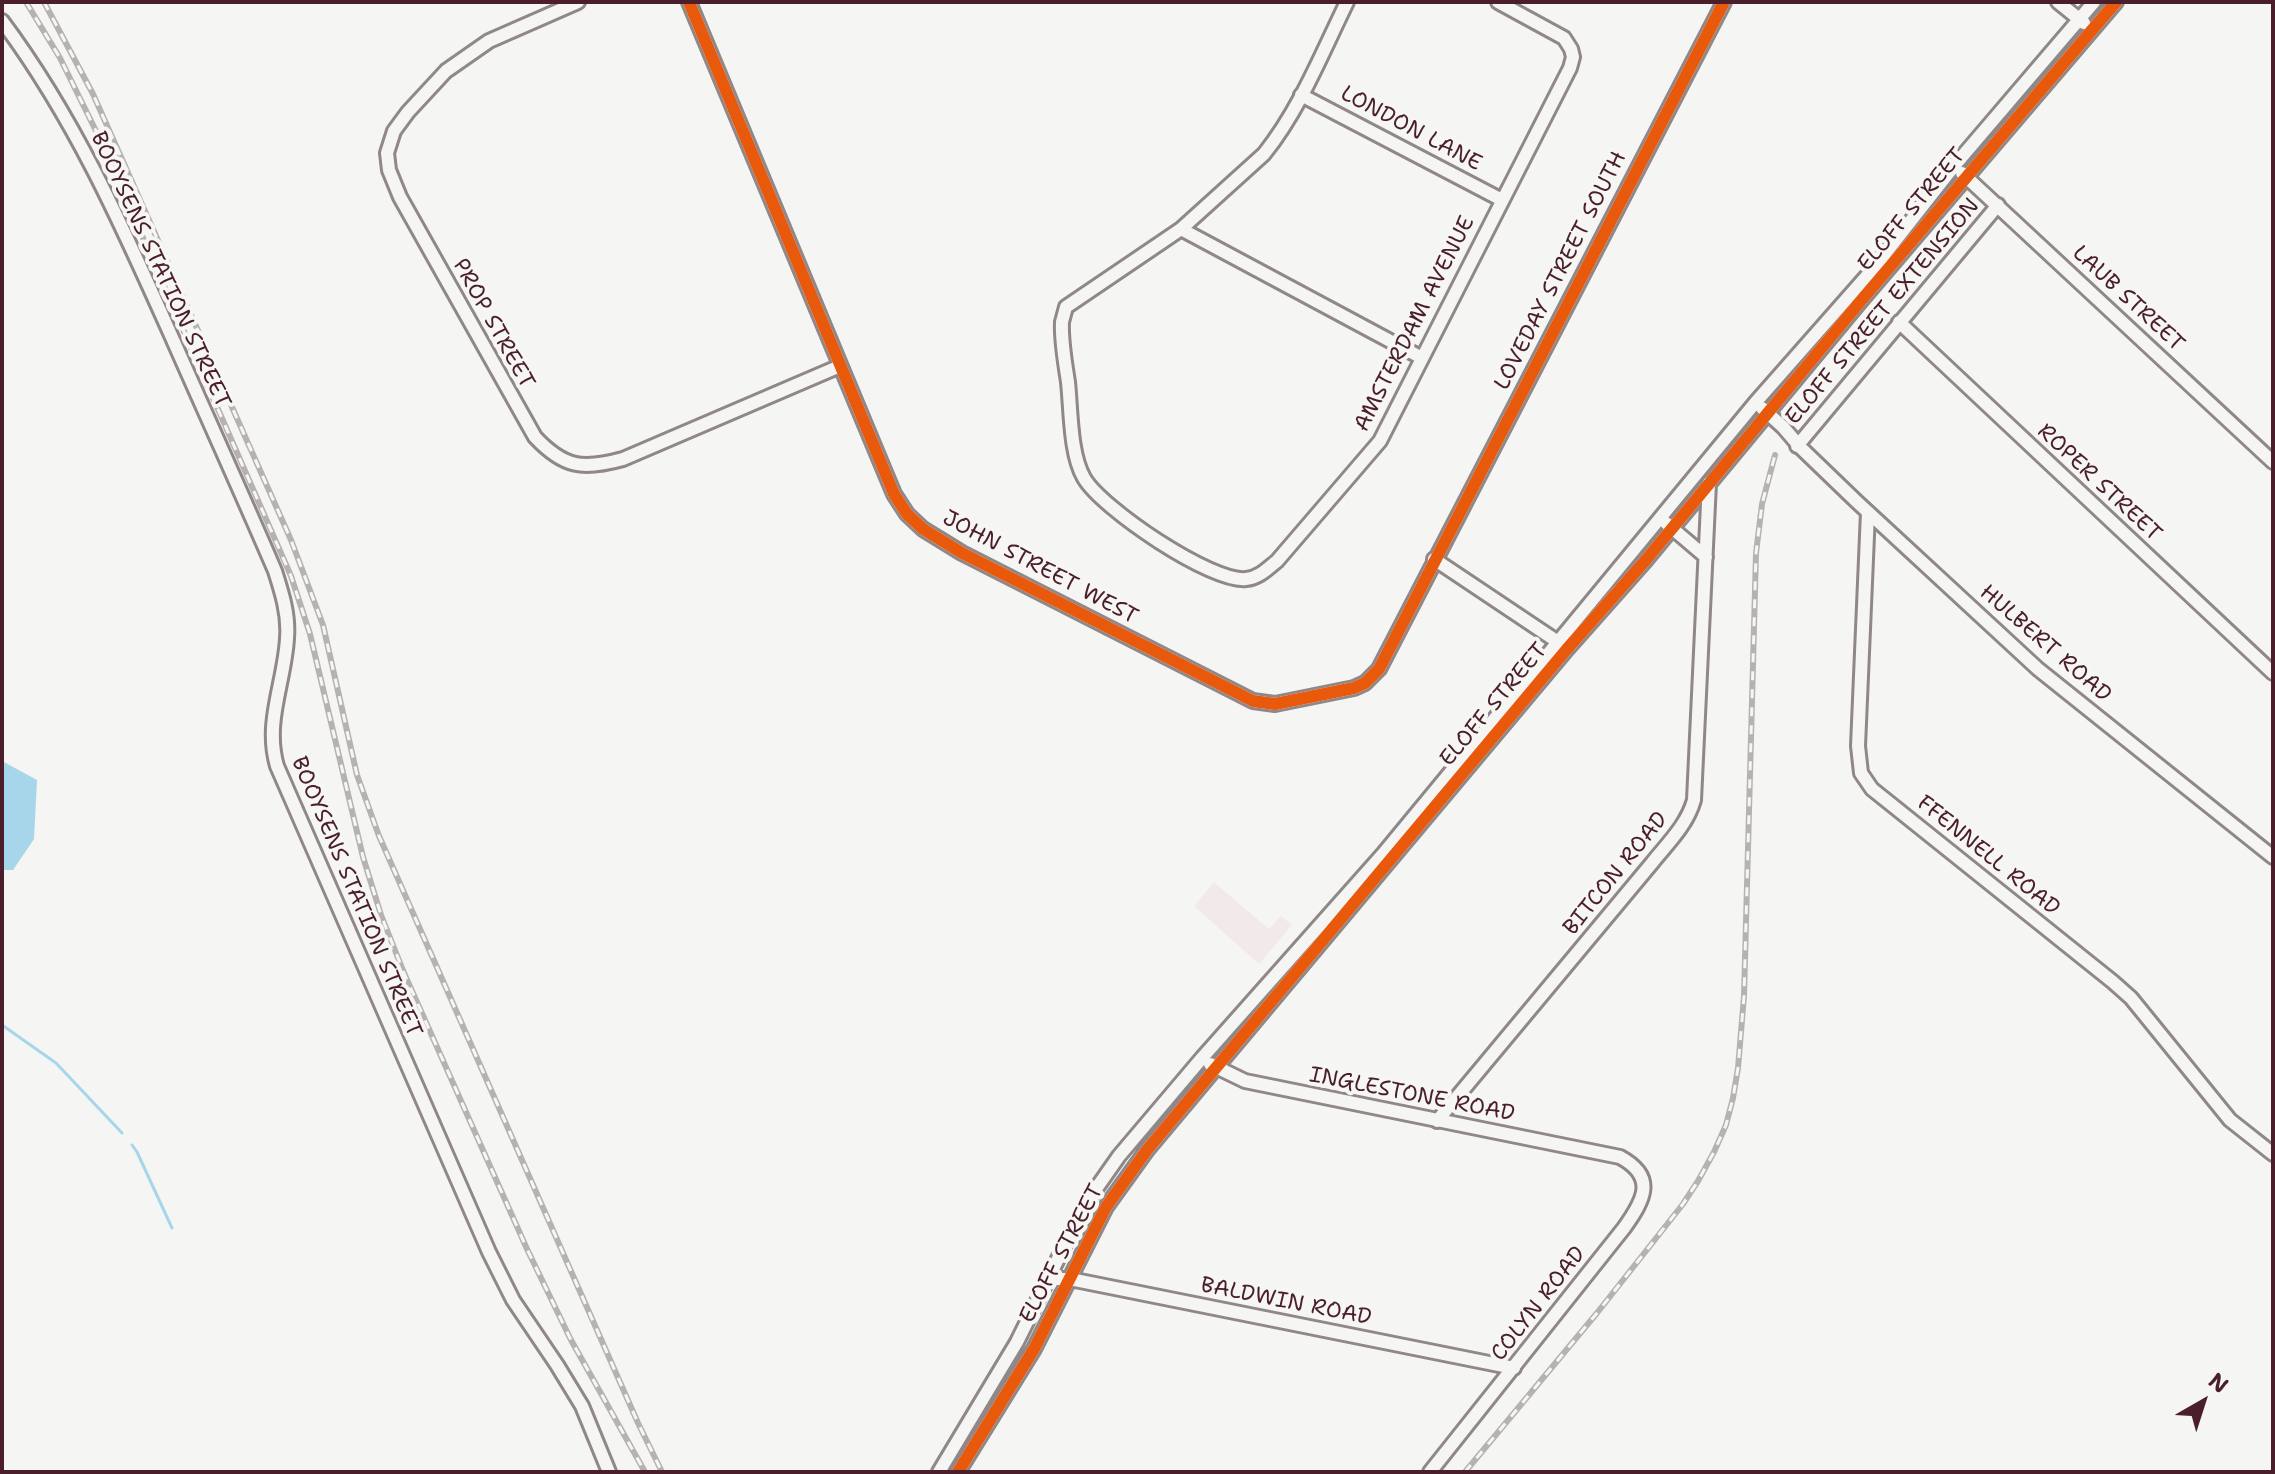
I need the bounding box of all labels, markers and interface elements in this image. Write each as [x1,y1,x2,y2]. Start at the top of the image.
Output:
street label: LONDON LANE [1336,81,1486,177]
street label: BOOYSENS STATION STREET [84,128,236,412]
street label: ELOFF STREET [1853,143,1971,277]
street label: LOVEDAY STREET SOUTH [1489,147,1633,395]
street label: ELOFF STREET EXTENSION [1781,193,1985,431]
street label: AMSTERDAM AVENUE [1349,212,1481,436]
street label: LAUB STREET [2067,240,2189,358]
street label: PROP STREET [446,254,540,394]
street label: ROPER STREET [2031,419,2167,547]
street label: JOHN STREET WEST [938,505,1142,631]
street label: HULBERT ROAD [1974,580,2116,708]
street label: ELOFF STREET [1435,638,1553,772]
street label: BOOYSENS STATION STREET [285,753,427,1041]
street label: FFENNELL ROAD [1911,790,2065,922]
street label: BITCON ROAD [1558,807,1674,941]
street label: INGLESTONE ROAD [1307,1062,1517,1128]
street label: ELOFF STREET [1014,1180,1110,1328]
street label: COLYN ROAD [1486,1242,1592,1366]
street label: BALDWIN ROAD [1198,1272,1374,1332]
north arrow [2163,1362,2243,1442]
text: N [2203,1366,2234,1400]

